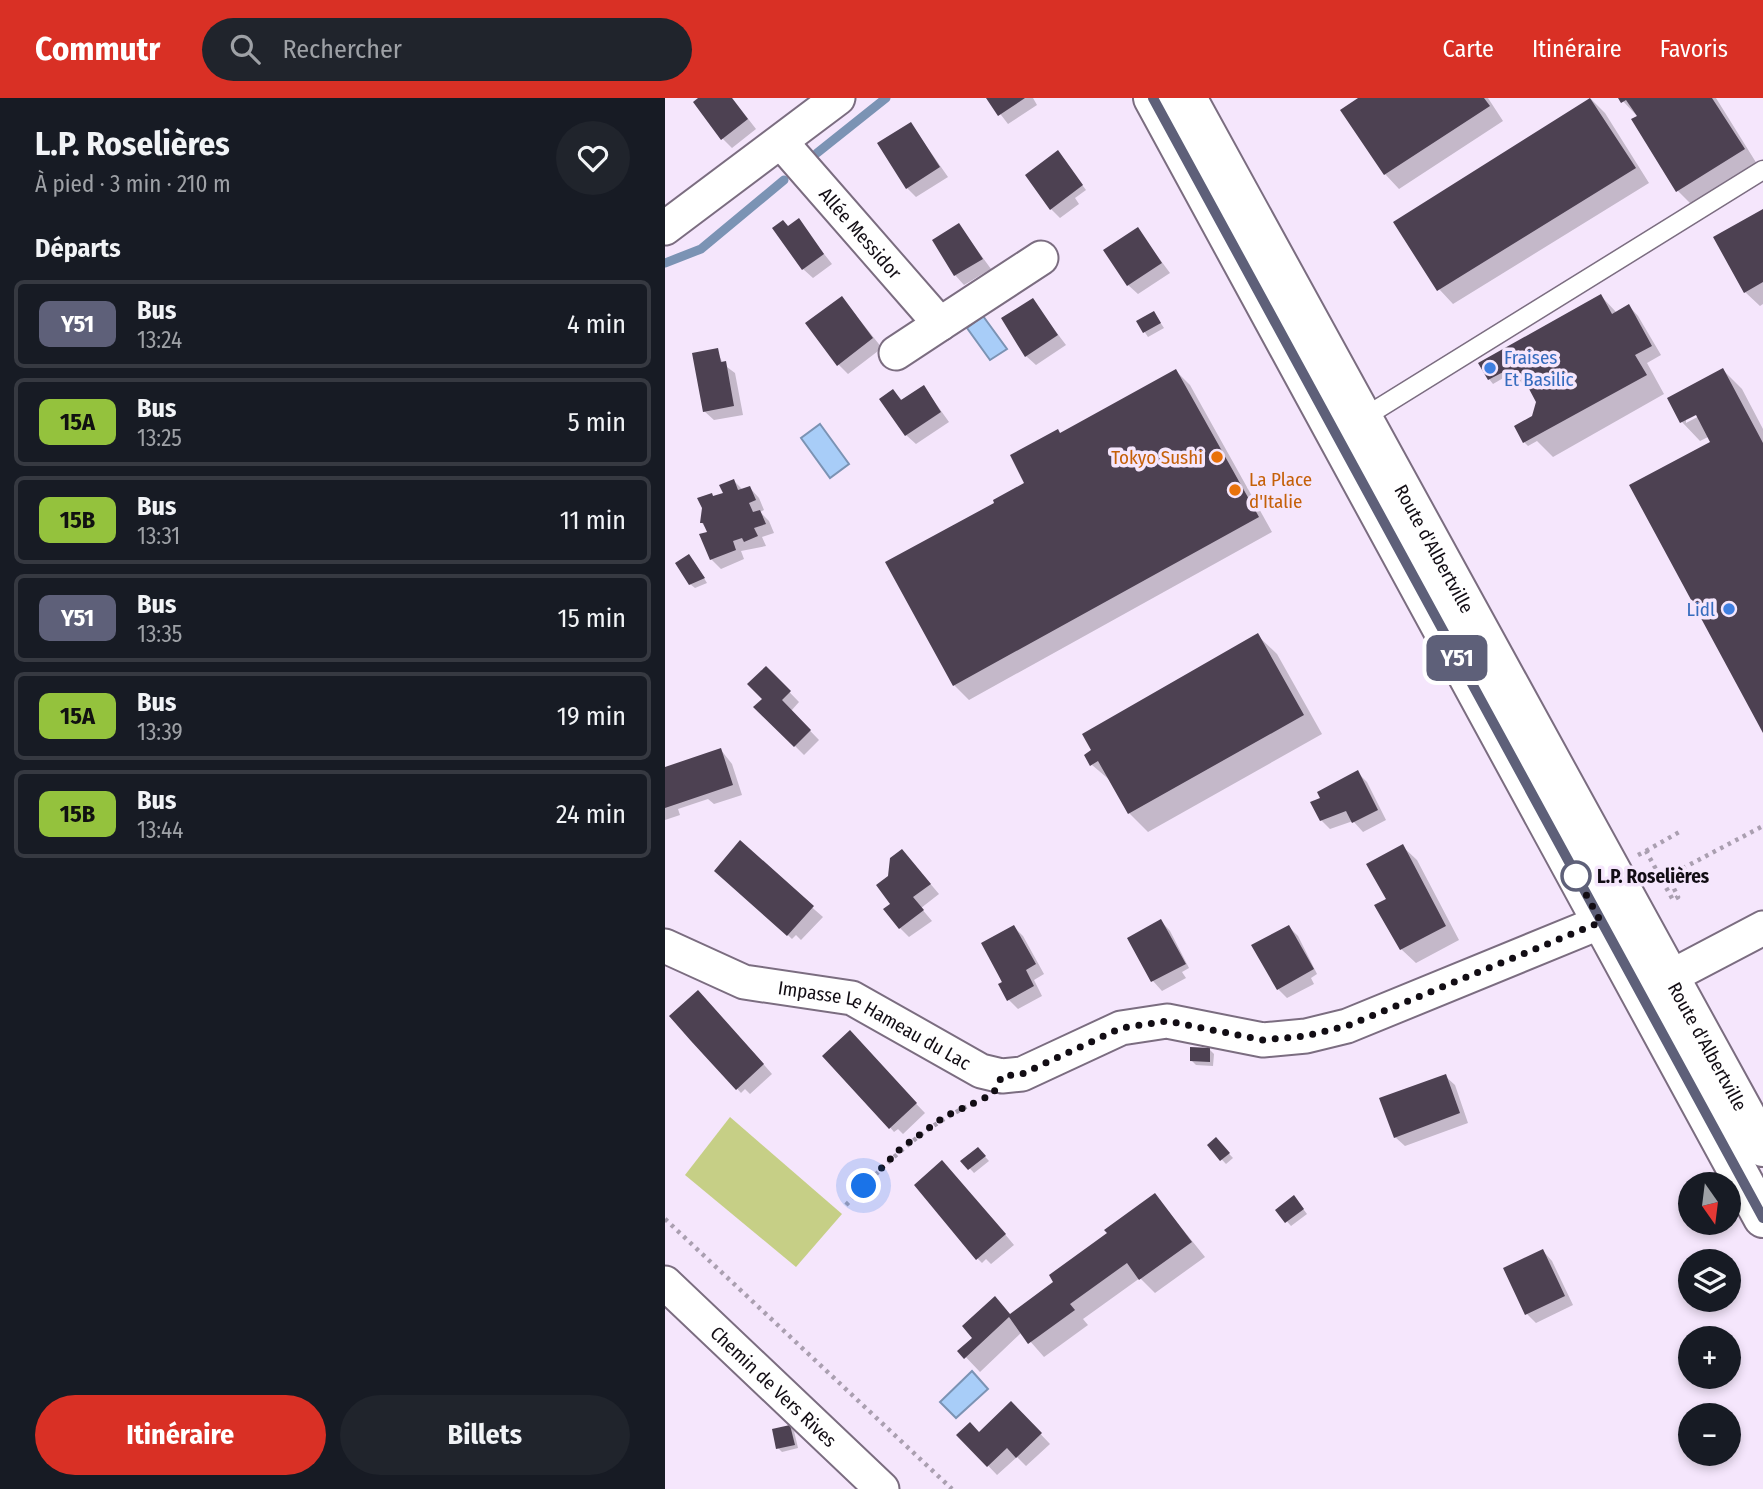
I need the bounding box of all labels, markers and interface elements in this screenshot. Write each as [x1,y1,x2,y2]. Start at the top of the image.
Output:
search box [202,18,692,81]
text: Commutr [35,29,160,69]
icon: search [226,30,264,68]
text: Rechercher [282,34,402,65]
text: Carte [1443,35,1494,63]
text: Itinéraire [1532,35,1622,63]
text: Favoris [1660,35,1728,63]
button: heart [556,121,630,195]
text: L.P. Roselières [35,124,230,164]
text: À pied · 3 min · 210 m [35,170,231,198]
street label: Allée Messidor [814,183,907,284]
text: Départs [35,233,121,264]
text: Bus [137,295,176,326]
text: 4 min [567,309,626,340]
text: Y51 [61,310,94,338]
text: 13:24 [137,326,182,354]
place label: Fraises Et Basilic [1504,346,1574,391]
marker: Fraises Et Basilic [1482,360,1498,376]
text: Bus [137,393,176,424]
text: 5 min [568,407,626,438]
text: 15A [60,408,95,436]
text: 13:25 [137,424,182,452]
place label: Tokyo Sushi [1111,446,1203,469]
marker: Tokyo Sushi [1209,449,1225,465]
place label: La Place d'Italie [1249,468,1312,513]
street label: Route d'Albertville [1389,480,1479,617]
marker: La Place d'Italie [1227,482,1243,498]
text: Bus [137,491,176,522]
text: 11 min [560,505,626,536]
text: 15B [60,506,95,534]
text: 13:31 [137,522,180,550]
text: Bus [137,589,176,620]
place label: Lidl [1687,598,1715,621]
marker: Lidl [1721,601,1737,617]
text: 15 min [558,603,626,634]
text: Y51 [61,604,94,632]
text: 13:35 [137,620,182,648]
line badge: Y51 [1417,635,1497,681]
text: Y51 [1440,644,1474,672]
text: Bus [137,687,176,718]
text: 19 min [557,701,626,732]
text: 15A [60,702,95,730]
text: 13:39 [137,718,183,746]
text: Bus [137,785,176,816]
text: 24 min [556,799,626,830]
text: 15B [60,800,95,828]
text: 13:44 [137,816,183,844]
marker: L.P. Roselières [1561,861,1591,891]
place label: L.P. Roselières [1597,865,1710,888]
street label: Impasse Le Hameau du Lac [776,976,975,1075]
street label: Route d'Albertville [1663,978,1752,1115]
your location [846,1168,881,1203]
north arrow [1678,1172,1741,1236]
map controls [1678,1172,1741,1466]
button: layers [1678,1249,1741,1312]
street label: Chemin de Vers Rives [706,1321,841,1452]
button: + [1678,1326,1741,1389]
button: Itinéraire [35,1395,326,1475]
button: Billets [340,1395,630,1475]
button: − [1678,1403,1741,1466]

